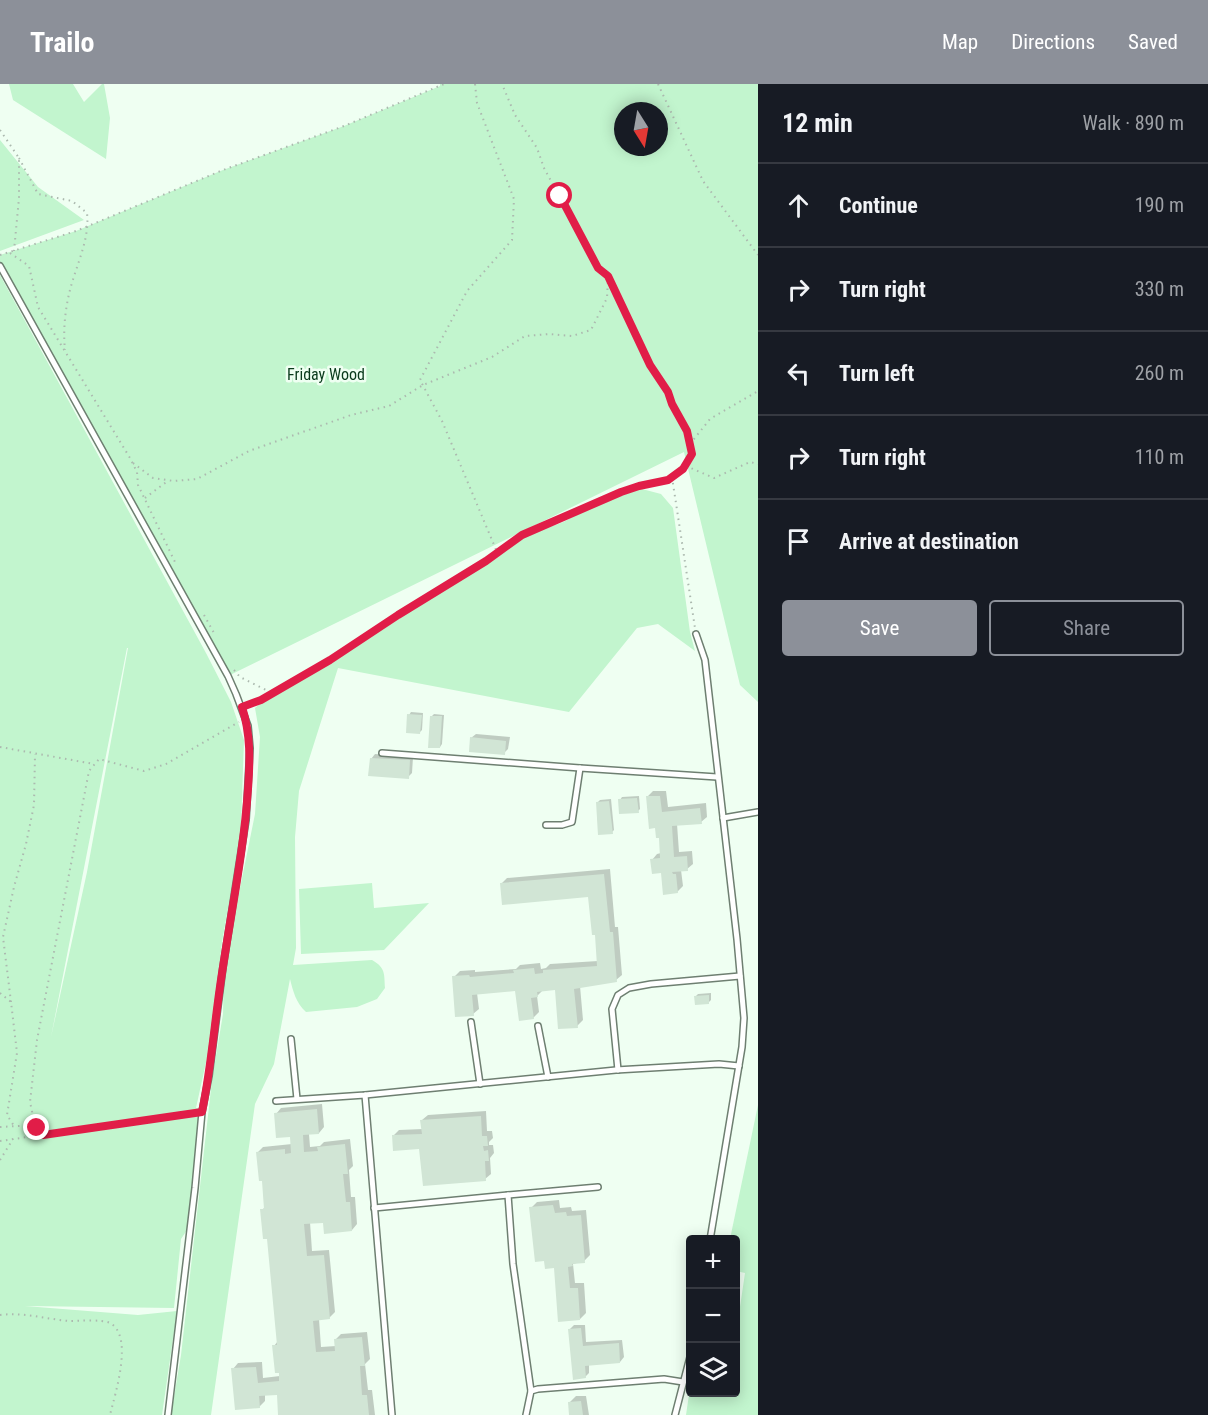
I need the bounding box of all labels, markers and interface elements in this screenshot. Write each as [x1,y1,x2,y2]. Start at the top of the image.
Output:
text: Trailo [30,26,94,59]
text: Map [942,30,978,54]
text: Directions [1011,30,1095,54]
text: Saved [1128,30,1178,54]
north arrow [614,102,668,156]
text: 12 min [782,108,853,138]
text: Walk · 890 m [1083,111,1184,135]
route start [546,182,572,208]
icon: ahead [782,189,815,222]
text: Continue [839,193,918,218]
text: 190 m [1135,193,1184,217]
icon: right [782,273,815,306]
text: Turn right [839,277,926,302]
text: 330 m [1135,277,1184,301]
icon: left [782,357,815,390]
text: Turn left [839,361,914,386]
text: 260 m [1135,361,1184,385]
park label: Friday Wood [287,365,365,384]
icon: right [782,441,815,474]
text: Turn right [839,445,926,470]
text: 110 m [1135,445,1184,469]
icon: arrive [782,525,815,558]
text: Arrive at destination [839,529,1019,554]
button: Save [782,600,977,656]
button: Share [989,600,1184,656]
route end [23,1114,49,1140]
map controls [686,1235,740,1397]
button: + [686,1235,740,1289]
button: − [686,1289,740,1343]
button: layers [686,1343,740,1397]

